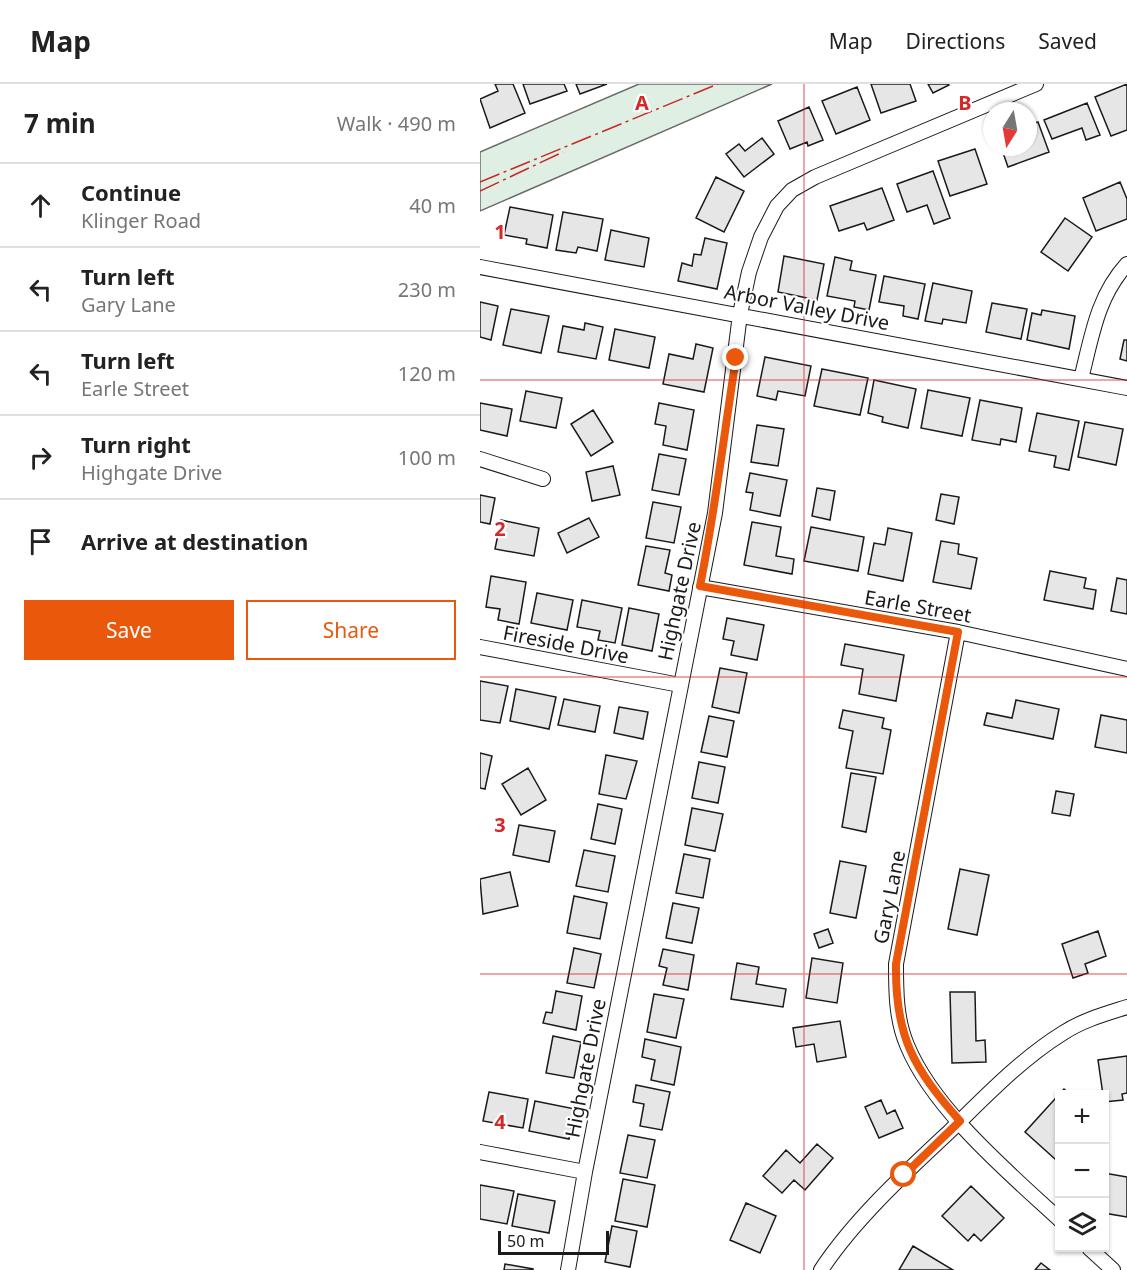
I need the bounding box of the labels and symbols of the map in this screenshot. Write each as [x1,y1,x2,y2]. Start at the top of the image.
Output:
text: A [635,89,649,116]
text: B [958,89,972,116]
north arrow [983,102,1037,156]
text: 1 [494,218,506,245]
street label: Arbor Valley Drive [722,278,892,336]
route end [722,344,748,370]
text: 2 [494,515,506,542]
street label: Highgate Drive [651,519,707,663]
street label: Earle Street [862,583,974,629]
street label: Fireside Drive [501,619,631,669]
text: 3 [494,811,506,838]
street label: Gary Lane [867,848,911,946]
street label: Highgate Drive [558,996,612,1140]
text: 4 [494,1108,506,1135]
route start [890,1161,916,1187]
scale bar [498,1228,609,1256]

